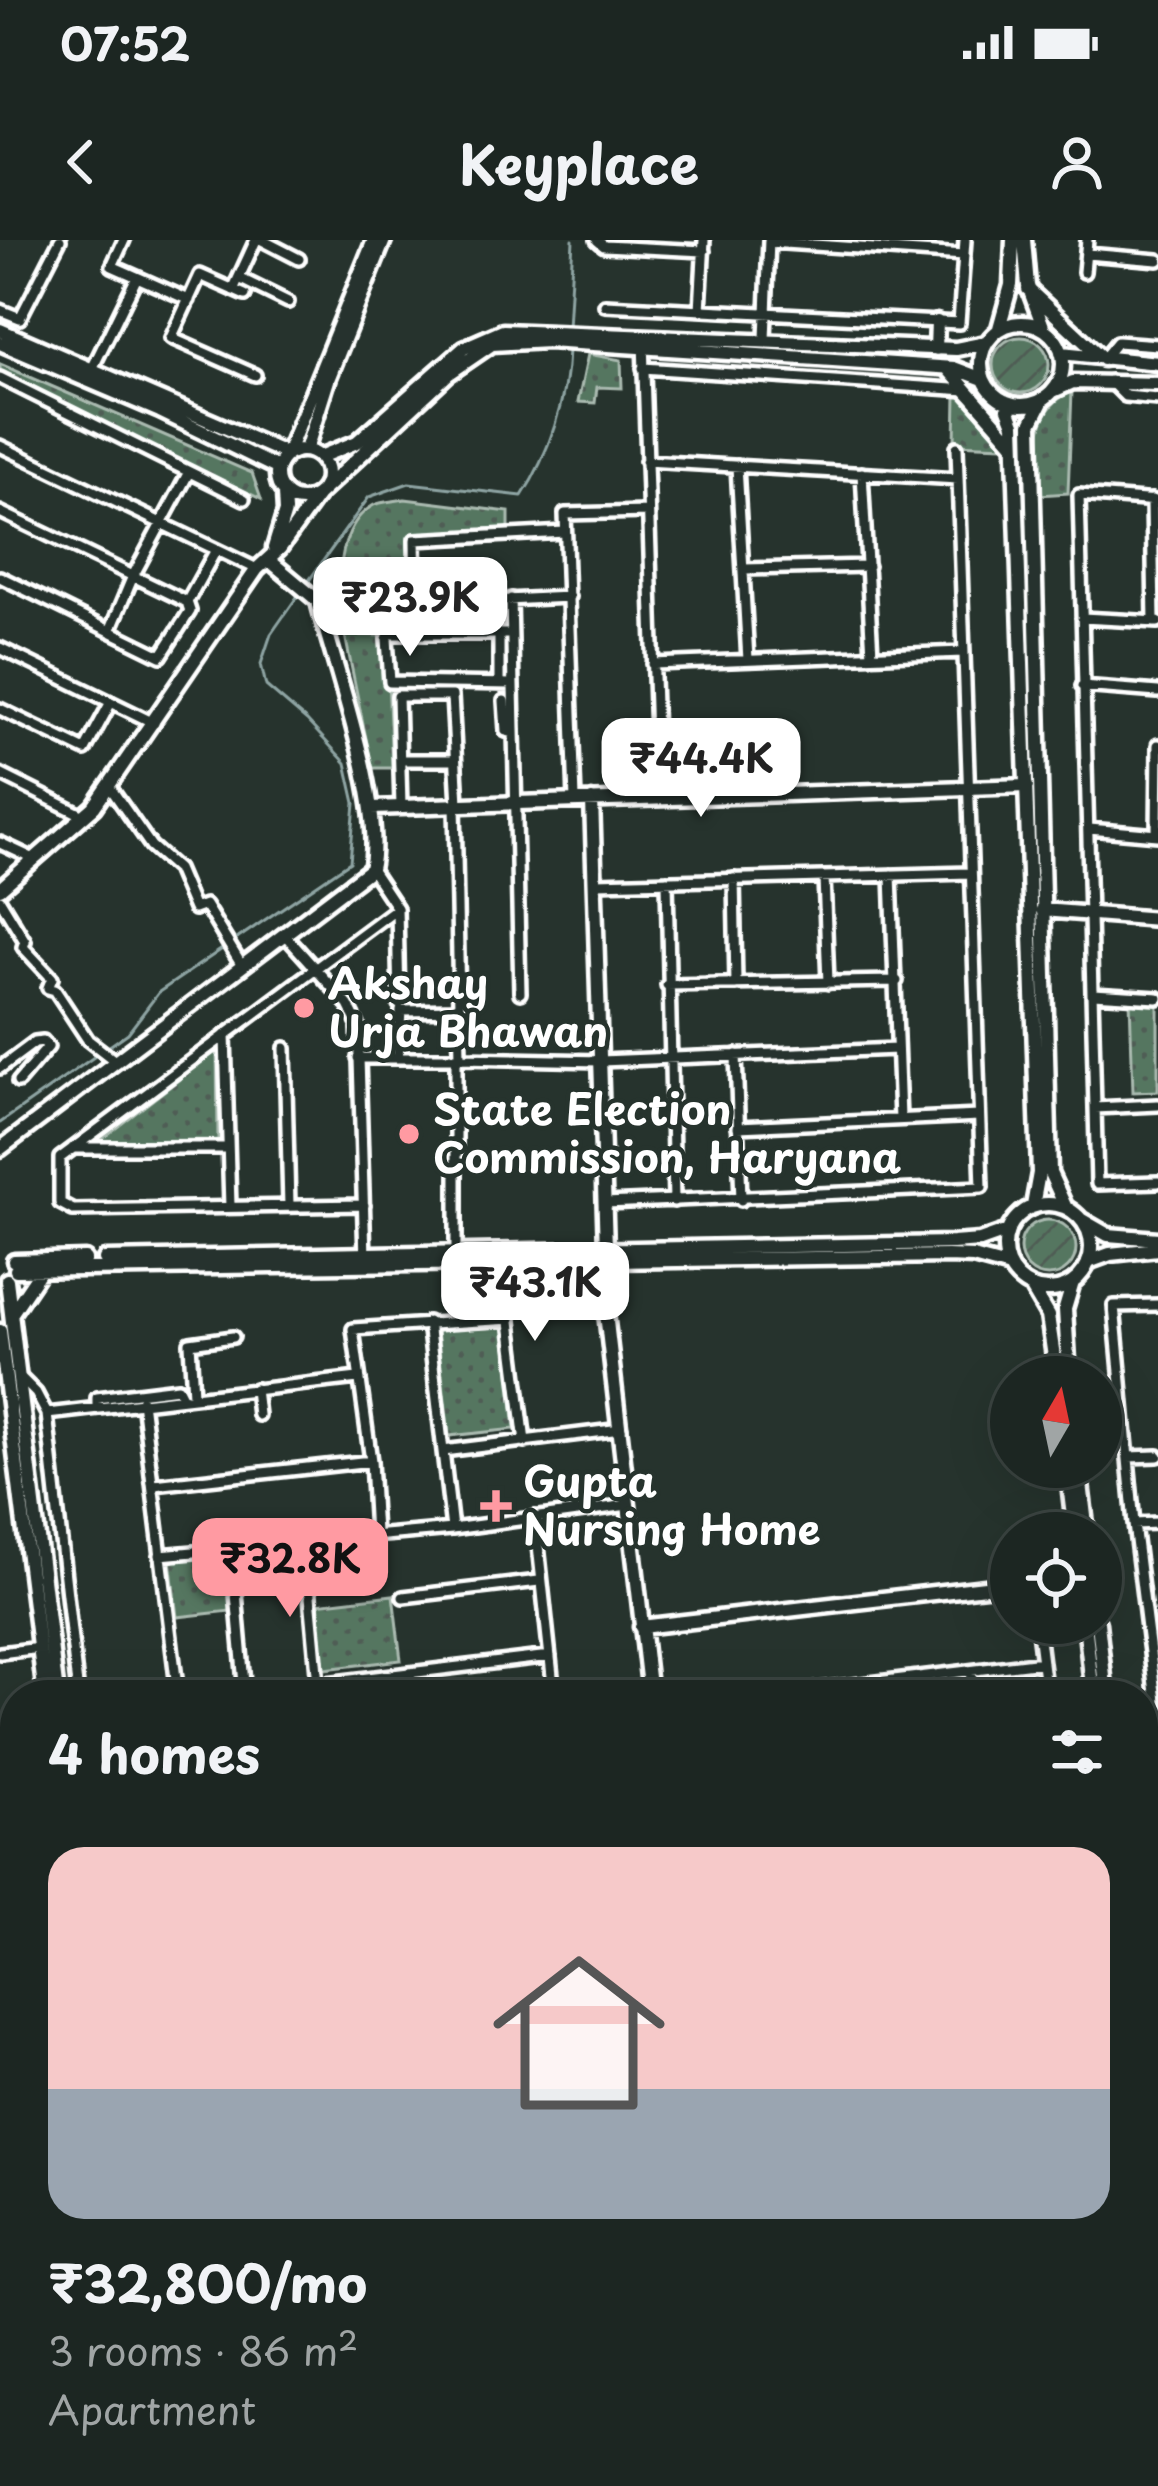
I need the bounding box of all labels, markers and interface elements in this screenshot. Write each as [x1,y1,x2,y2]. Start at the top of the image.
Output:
text: 07:52 [60,8,190,76]
text: Keyplace [459,122,699,203]
icon: back [48,129,114,195]
icon: person [1044,129,1110,195]
pin: ₹23.9K [312,557,508,659]
text: ₹23.9K [340,566,480,625]
pin: ₹44.4K [603,718,799,820]
text: ₹44.4K [629,727,773,786]
place label: Akshay Urja Bhawan [328,950,608,1061]
marker: Akshay Urja Bhawan [291,995,317,1021]
place label: State Election Commission, Haryana [433,1076,901,1187]
marker: State Election Commission, Haryana [396,1121,422,1147]
pin: ₹43.1K [437,1242,633,1344]
text: ₹43.1K [468,1251,602,1310]
north arrow [990,1356,1122,1488]
map controls [990,1356,1122,1644]
place label: Gupta Nursing Home [523,1448,821,1559]
marker: Gupta Nursing Home [480,1490,512,1522]
button: locate [990,1512,1122,1644]
pin: ₹32.8K [192,1518,388,1620]
text: ₹32.8K [219,1527,361,1586]
text: 4 homes [48,1714,260,1791]
icon: filters [1044,1719,1110,1785]
icon: home [471,1925,687,2141]
text: ₹32,800/mo [48,2243,367,2320]
text: 3 rooms · 86 m² [48,2320,358,2379]
text: Apartment [48,2379,256,2438]

